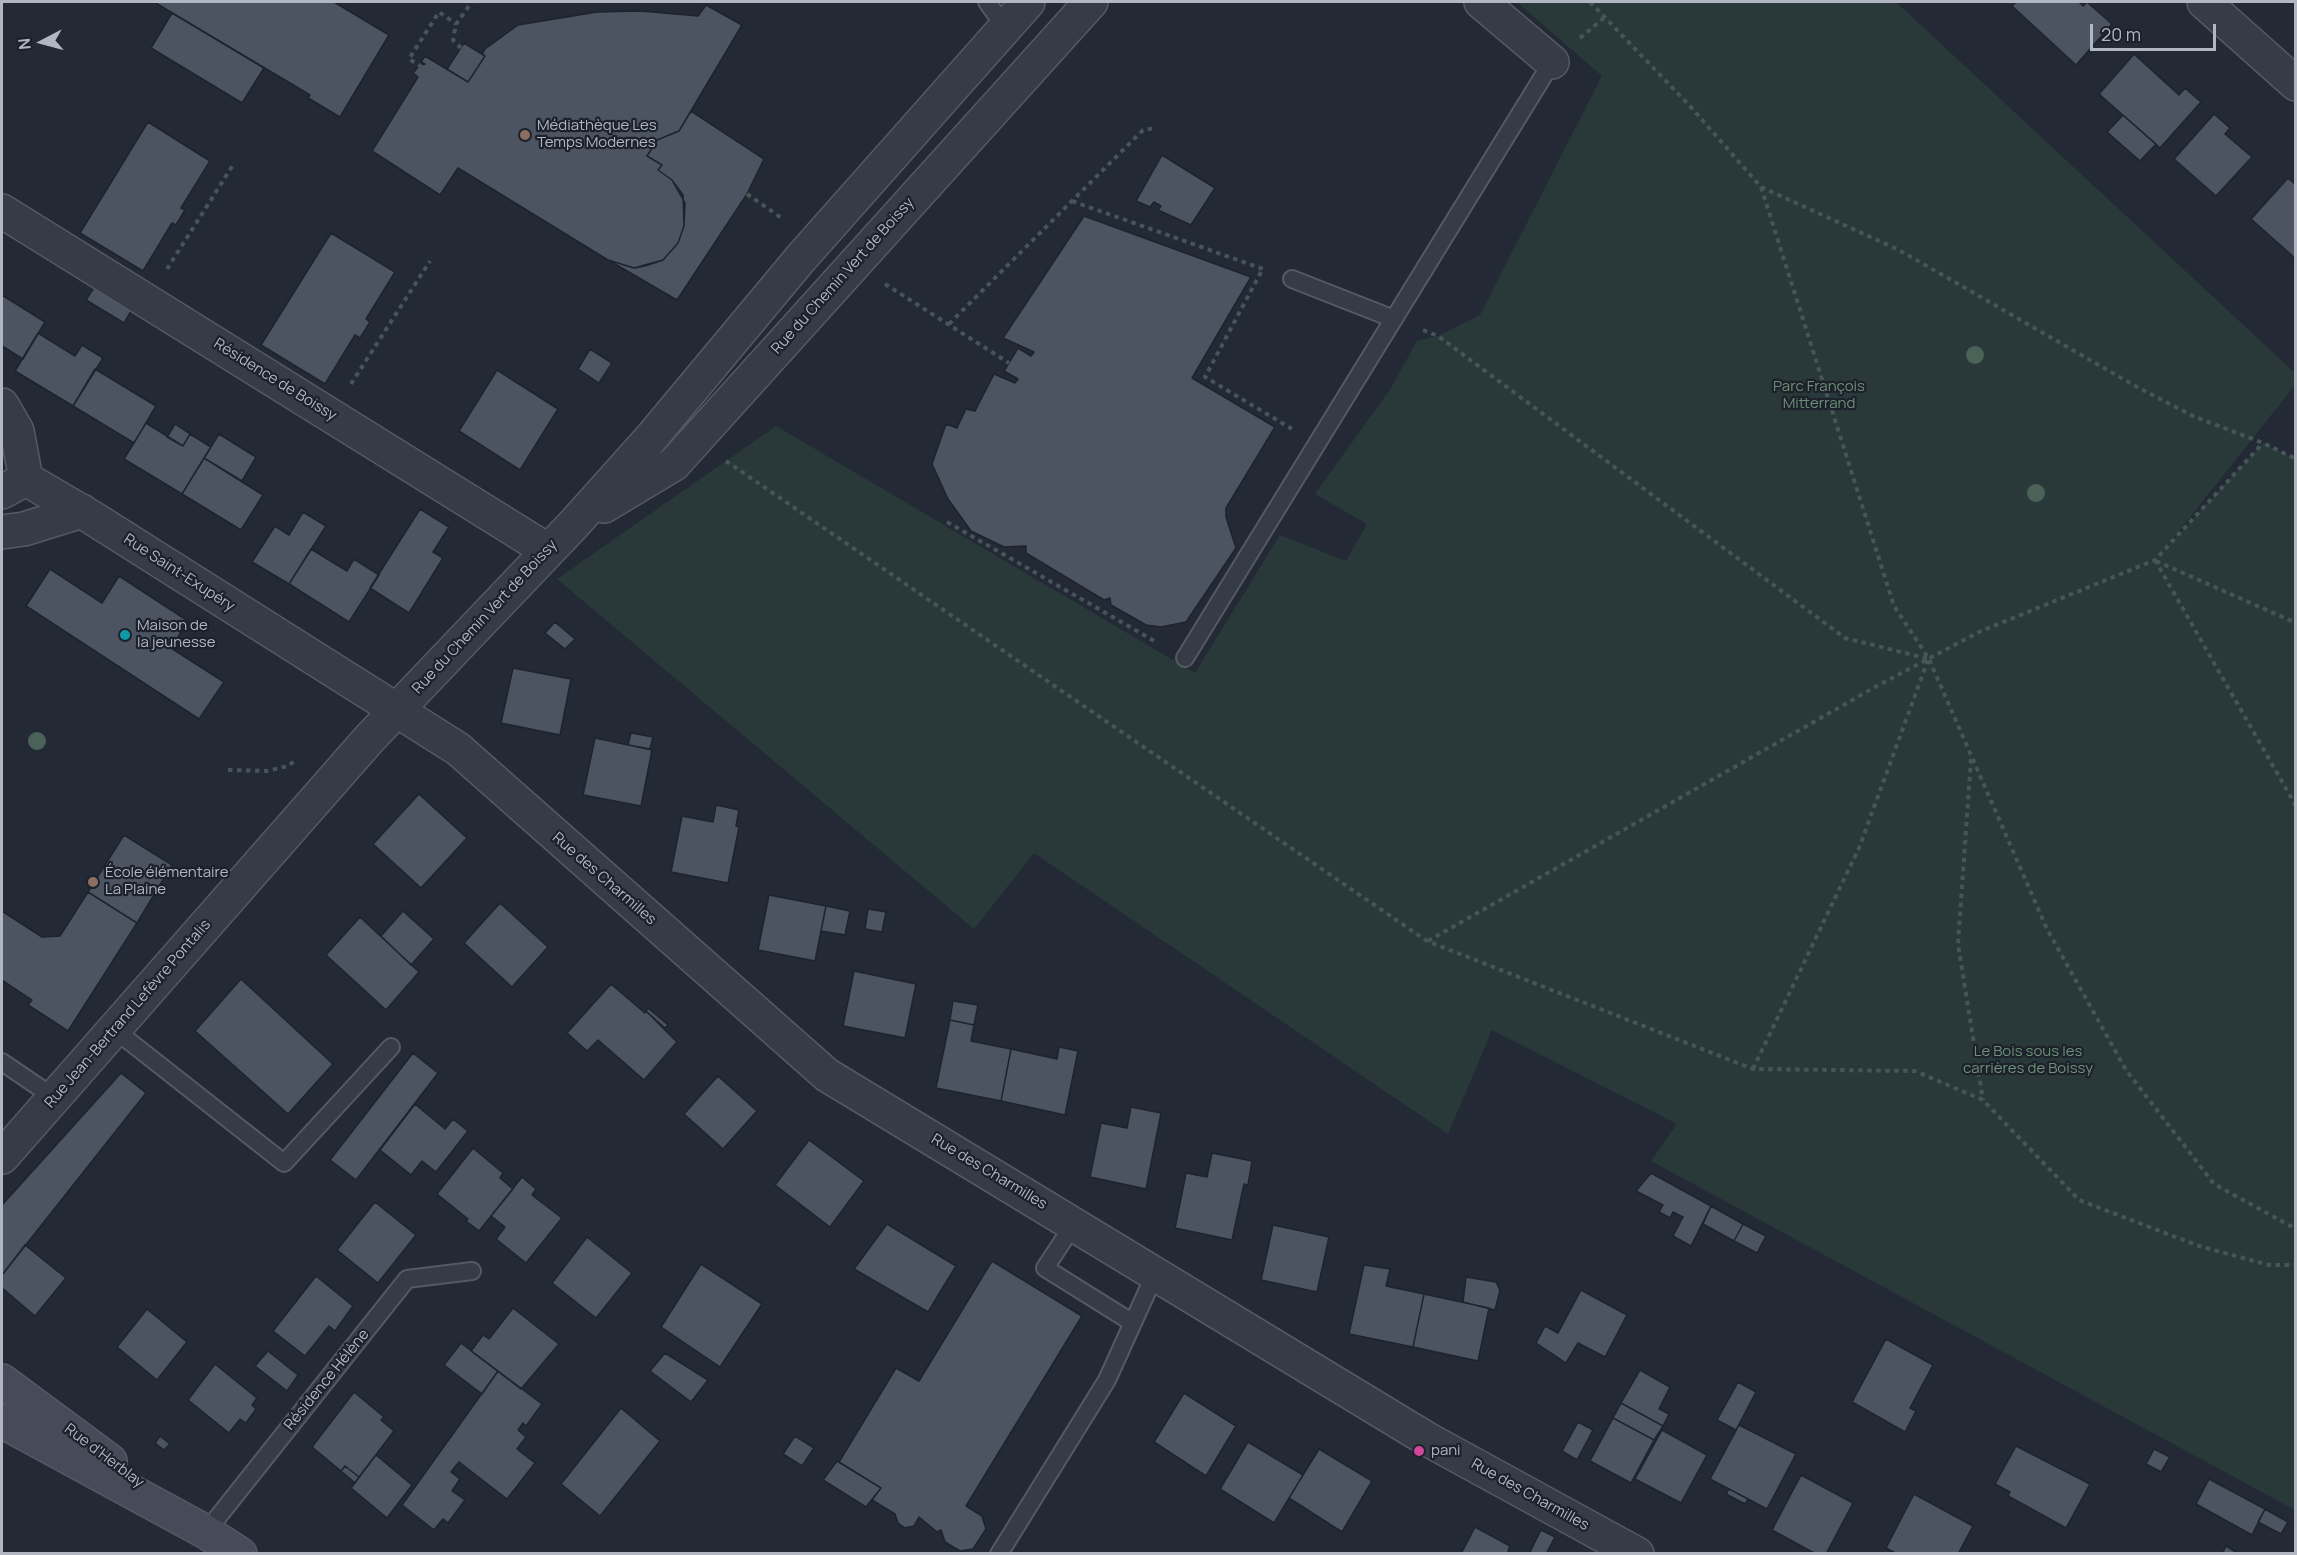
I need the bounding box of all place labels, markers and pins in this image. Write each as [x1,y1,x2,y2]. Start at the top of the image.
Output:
place label: Médiathèque Les Temps Modernes [537,117,657,152]
marker: Médiathèque Les Temps Modernes [518,128,532,142]
place label: Maison de la jeunesse [137,617,215,652]
marker: Maison de la jeunesse [118,628,132,642]
place label: École élémentaire La Plaine [105,864,229,899]
marker: École élémentaire La Plaine [86,875,100,889]
place label: pani [1431,1442,1461,1460]
marker: pani [1412,1444,1426,1458]

